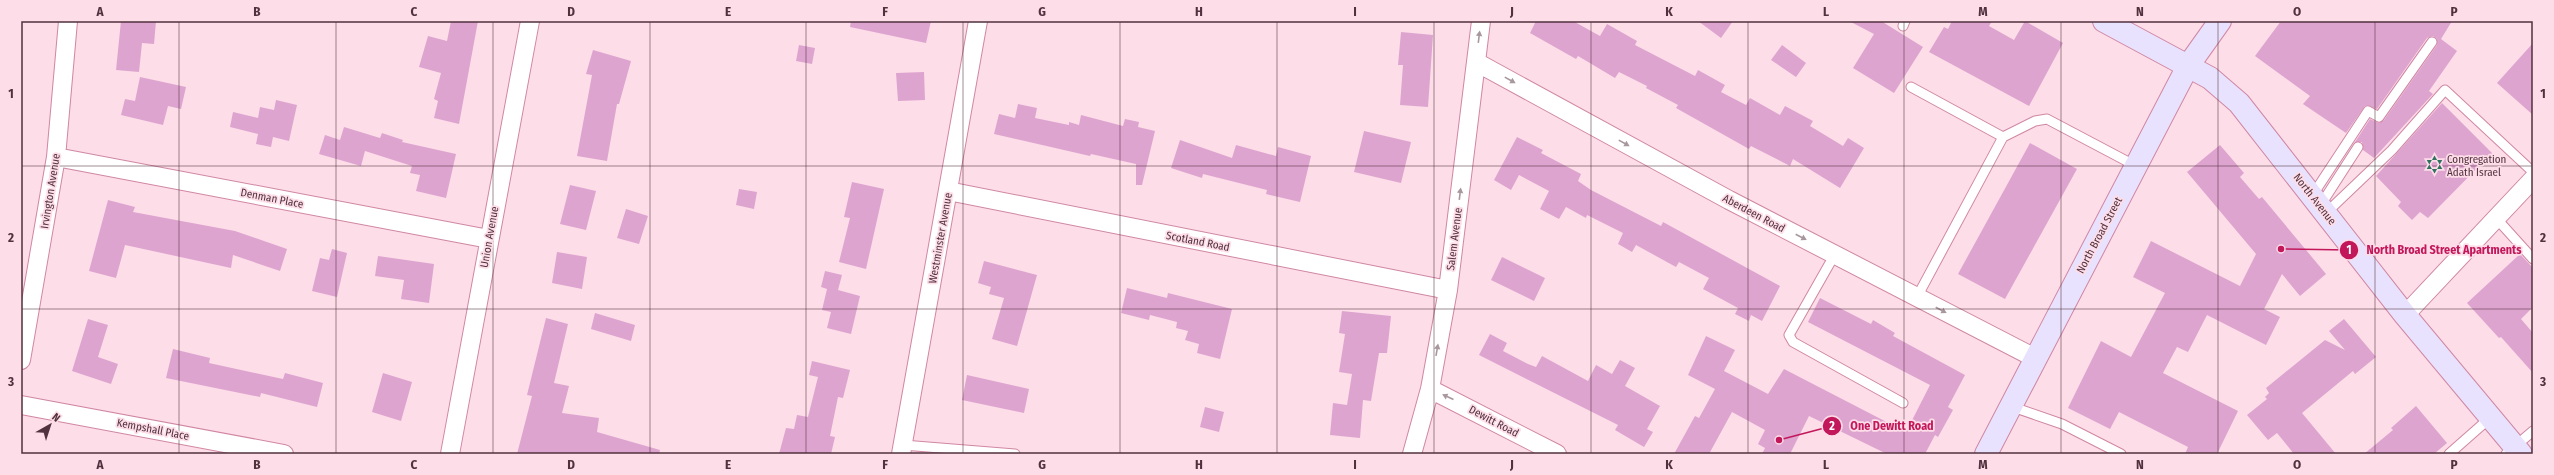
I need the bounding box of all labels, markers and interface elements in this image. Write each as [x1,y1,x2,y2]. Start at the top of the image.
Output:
text: A [95,4,104,19]
text: B [253,4,261,19]
text: C [411,4,418,19]
text: D [567,4,575,19]
text: E [725,4,731,19]
text: F [882,4,888,19]
text: G [1038,4,1046,19]
text: H [1195,4,1203,19]
text: I [1353,4,1357,19]
text: J [1509,4,1514,19]
text: K [1665,4,1673,19]
text: L [1823,4,1829,19]
text: M [1978,4,1988,19]
text: N [2136,4,2144,19]
text: O [2293,4,2301,19]
text: P [2450,4,2458,19]
one-way arrow [1476,31,1482,43]
one-way arrow [1504,77,1516,84]
text: 1 [8,86,14,101]
text: 1 [2540,86,2546,101]
one-way arrow [1618,139,1630,146]
street label: Irvington Avenue [38,153,63,230]
place label: Congregation Adath Israel [2447,153,2506,179]
synagogue icon: Congregation Adath Israel [2424,155,2444,175]
street label: North Avenue [2291,171,2339,227]
street label: Denman Place [239,186,304,211]
one-way arrow [1456,188,1463,200]
street label: Westminster Avenue [926,192,955,284]
street label: Aberdeen Road [1720,192,1787,235]
street label: North Broad Street [2074,195,2125,276]
street label: Union Avenue [478,205,501,269]
street label: Salem Avenue [1444,207,1465,271]
street label: Scotland Road [1165,229,1231,254]
text: 2 [7,230,14,245]
text: 2 [2539,230,2546,245]
one-way arrow [1795,234,1806,240]
callout: North Broad Street Apartments [2339,238,2530,262]
text: 1 [2346,243,2352,257]
text: North Broad Street Apartments [2367,243,2522,257]
one-way arrow [1935,307,1947,313]
one-way arrow [1434,344,1440,357]
text: 3 [7,374,14,389]
text: 3 [2539,374,2546,389]
one-way arrow [1443,394,1454,400]
street label: Dewitt Road [1467,403,1521,440]
north arrow [30,405,70,445]
text: N [49,410,63,425]
callout: One Dewitt Road [1822,414,1941,438]
street label: Kempshall Place [116,416,190,443]
text: 2 [1828,419,1835,433]
text: One Dewitt Road [1850,419,1934,433]
text: A [95,457,104,472]
text: B [253,457,261,472]
text: C [411,457,418,472]
text: D [567,457,575,472]
text: E [725,457,731,472]
text: F [882,457,888,472]
text: G [1038,457,1046,472]
text: H [1195,457,1203,472]
text: I [1353,457,1357,472]
text: J [1509,457,1514,472]
text: K [1665,457,1673,472]
text: L [1823,457,1829,472]
text: M [1978,457,1988,472]
text: N [2136,457,2144,472]
text: O [2293,457,2301,472]
text: P [2450,457,2458,472]

